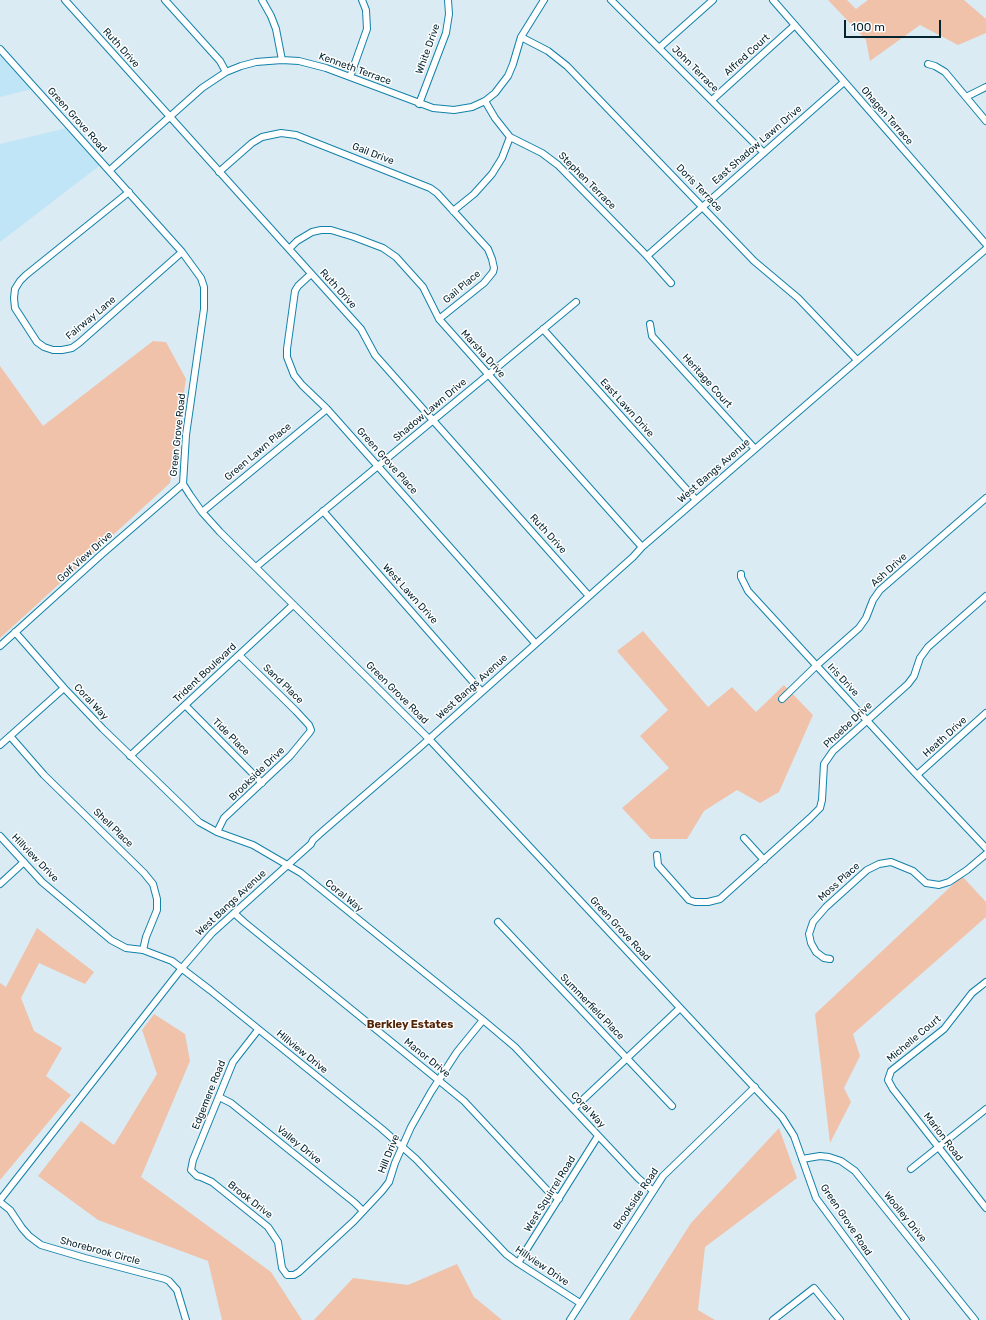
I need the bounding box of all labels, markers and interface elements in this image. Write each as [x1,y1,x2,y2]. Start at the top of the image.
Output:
scale bar [846,12,943,38]
text: 100 m [851,20,885,34]
street label: White Drive [413,22,443,76]
street label: Ruth Drive [100,26,142,70]
street label: Alfred Court [722,32,772,78]
street label: John Terrace [669,43,721,95]
street label: Kenneth Terrace [317,50,393,88]
street label: Ohagen Terrace [859,84,915,148]
street label: Green Grove Road [45,85,109,155]
street label: East Shadow Lawn Drive [710,103,804,187]
street label: Gail Drive [350,141,396,167]
street label: Stephen Terrace [556,150,618,212]
street label: Doris Terrace [674,162,724,214]
street label: Ruth Drive [317,267,359,311]
street label: Gail Place [441,268,483,306]
street label: Fairway Lane [64,294,118,342]
street label: Marsha Drive [458,328,508,380]
street label: Heritage Court [680,352,734,410]
street label: Shadow Lawn Drive [391,376,469,444]
street label: East Lawn Drive [598,376,656,440]
street label: Green Grove Road [168,393,188,477]
street label: Green Lawn Place [222,421,294,483]
street label: Green Grove Place [354,425,420,497]
street label: West Bangs Avenue [675,436,753,506]
street label: Ruth Drive [527,512,569,556]
street label: Golf View Drive [55,529,115,585]
street label: Ash Drive [868,551,910,589]
street label: West Lawn Drive [380,562,440,626]
street label: Trident Boulevard [171,641,239,705]
street label: West Bangs Avenue [434,652,510,722]
street label: Green Grove Road [363,659,431,727]
street label: Iris Drive [825,661,861,699]
street label: Sand Place [260,662,306,706]
street label: Coral Way [71,681,111,723]
street label: Phoebe Drive [821,699,875,751]
street label: Heath Drive [921,714,969,760]
street label: Tide Place [210,716,252,758]
street label: Brookside Drive [227,744,287,804]
street label: Shell Place [91,806,135,850]
street label: Hillview Drive [9,831,61,885]
street label: Moss Place [816,860,862,904]
street label: West Bangs Avenue [193,867,269,939]
street label: Coral Way [323,877,365,915]
street label: Green Grove Road [587,894,653,964]
street label: Summerfield Place [558,972,626,1042]
street label: Michelle Court [885,1013,943,1065]
district label: Berkley Estates [367,1018,453,1032]
street label: Hillview Drive [274,1028,330,1076]
street label: Manor Drive [402,1036,452,1080]
street label: Edgemere Road [190,1059,228,1131]
street label: Coral Way [568,1089,608,1131]
street label: Marion Road [921,1110,965,1164]
street label: Valley Drive [274,1123,324,1167]
street label: Hill Drive [376,1133,402,1175]
street label: West Squirrel Road [522,1154,578,1234]
street label: Brookside Road [611,1166,661,1232]
street label: Brook Drive [225,1179,275,1221]
street label: Green Grove Road [818,1182,874,1258]
street label: Woolley Drive [881,1189,929,1245]
street label: Shorebrook Circle [59,1235,141,1267]
street label: Hillview Drive [513,1244,571,1288]

